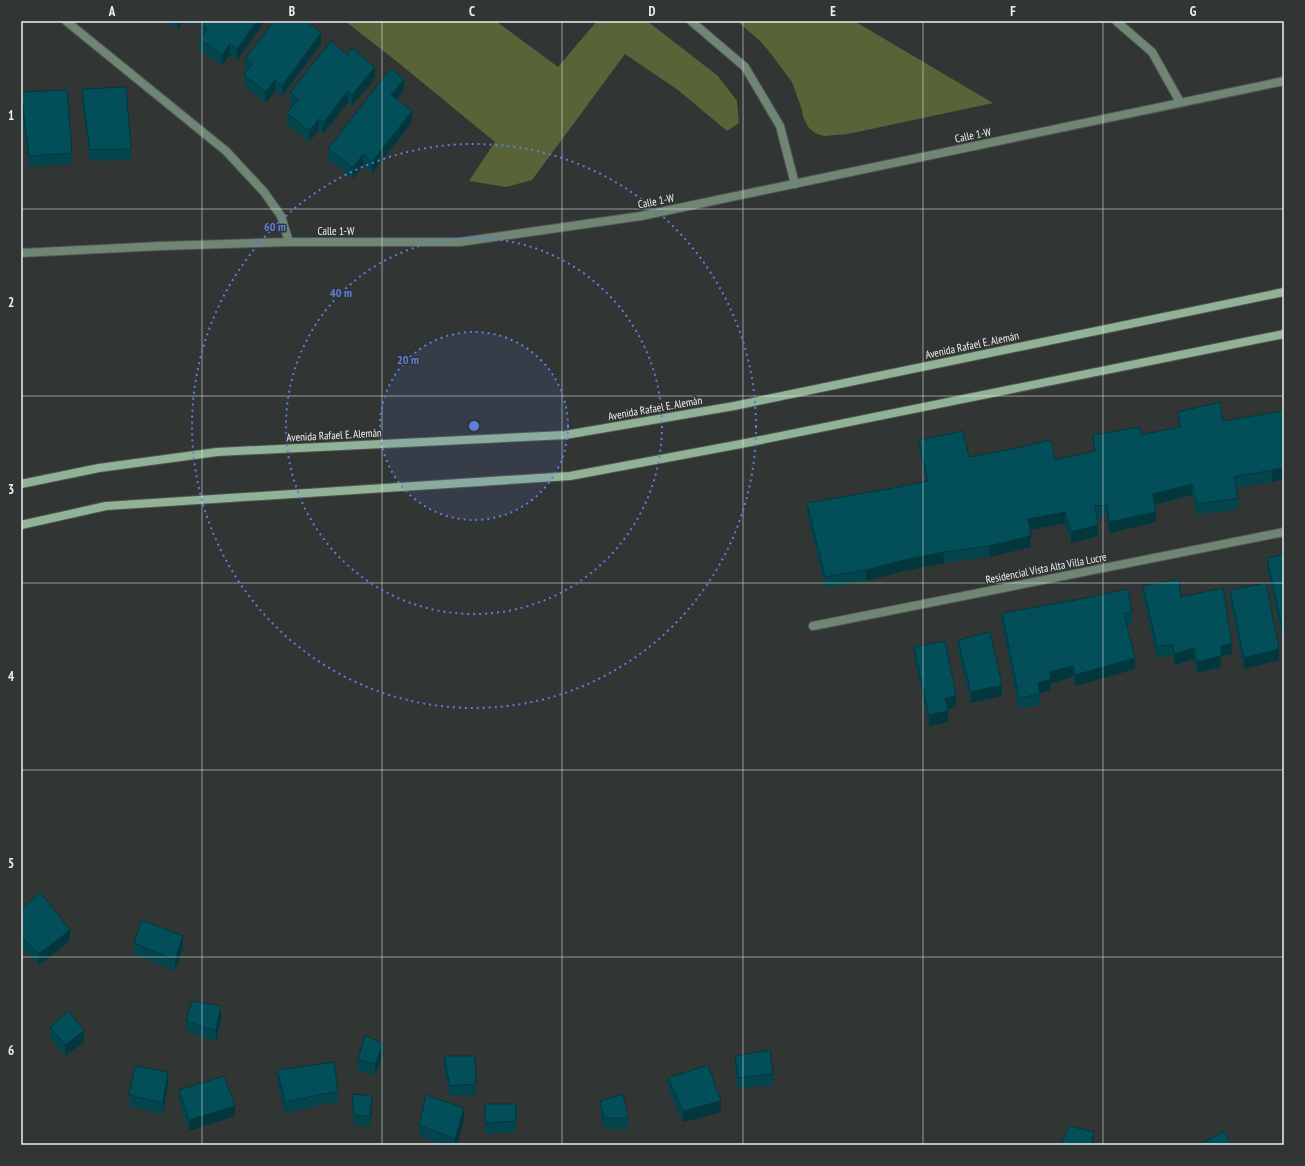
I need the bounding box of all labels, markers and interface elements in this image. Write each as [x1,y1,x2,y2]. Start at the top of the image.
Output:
text: A [108,3,116,20]
text: B [289,3,295,20]
text: C [469,3,475,20]
text: D [649,3,656,20]
text: E [830,3,836,20]
text: F [1010,3,1016,20]
text: G [1190,3,1197,20]
text: 1 [8,107,14,124]
street label: Calle 1-W [954,124,993,146]
street label: Calle 1-W [637,191,676,211]
text: 60 m [264,219,286,234]
street label: Calle 1-W [318,224,355,238]
text: 40 m [330,285,352,300]
text: 2 [8,294,14,311]
street label: Avenida Rafael E. Alemán [924,328,1020,362]
text: 20 m [397,352,419,367]
street label: Avenida Rafael E. Alemán [607,393,703,423]
centre of rings [467,419,481,433]
street label: Avenida Rafael E. Alemán [286,426,382,444]
text: 3 [8,481,14,498]
street label: Residencial Vista Alta Villa Lucre [984,549,1108,587]
text: 4 [8,668,15,685]
text: 5 [8,855,14,872]
text: 6 [8,1042,14,1059]

